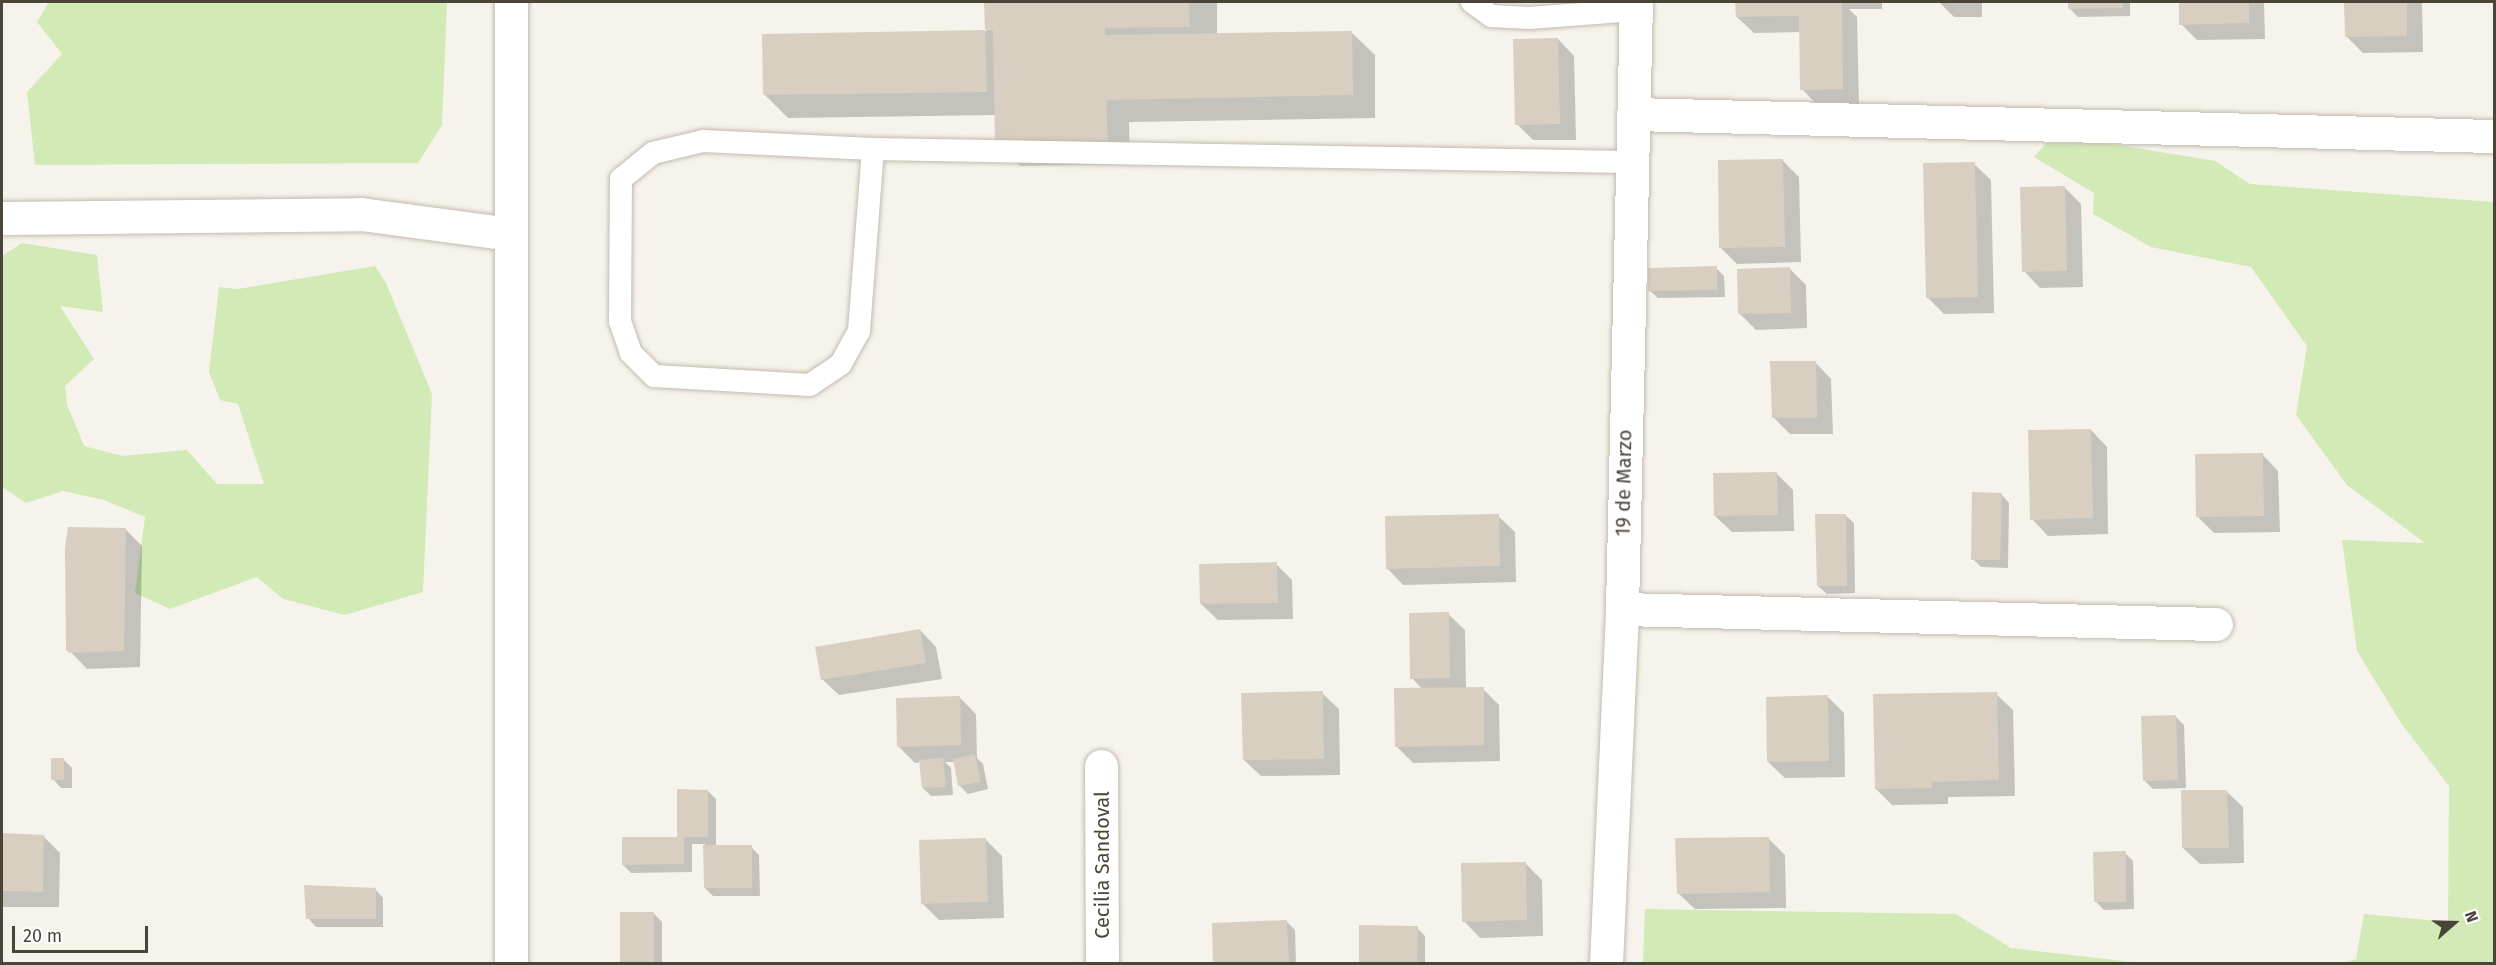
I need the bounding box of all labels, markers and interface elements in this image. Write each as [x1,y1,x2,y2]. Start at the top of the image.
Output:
street label: 19 de Marzo [1611,429,1637,537]
street label: Cecilia Sandoval [1090,791,1114,939]
north arrow [2424,893,2484,953]
text: N [2461,908,2482,925]
scale bar [15,914,152,952]
text: 20 m [23,925,62,947]

